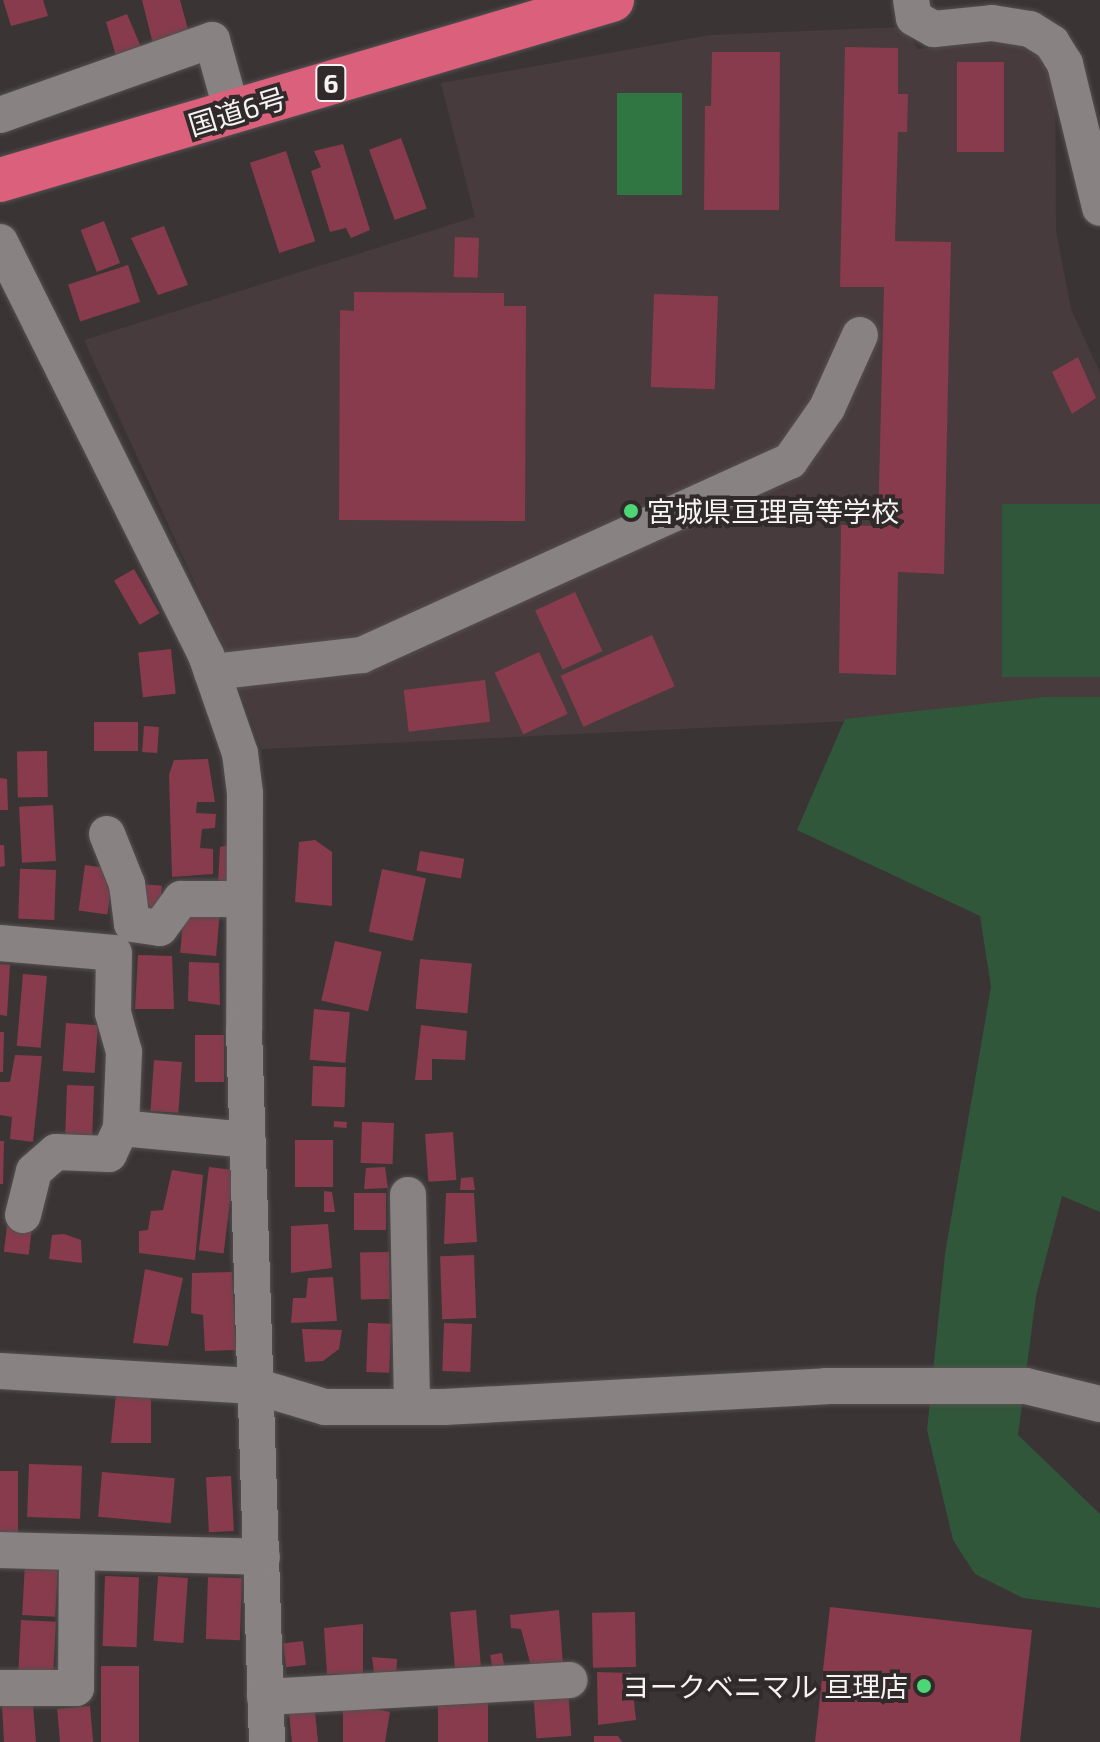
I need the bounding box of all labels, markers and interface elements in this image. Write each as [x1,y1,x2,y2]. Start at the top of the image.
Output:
road number: 6 [315,61,347,105]
street label: 国道6号 [184,80,290,142]
place label: 宮城県亘理高等学校 [647,494,899,528]
marker: 宮城県亘理高等学校 [622,502,640,520]
place label: ヨークベニマル 亘理店 [622,1669,908,1703]
marker: ヨークベニマル 亘理店 [915,1677,933,1695]

